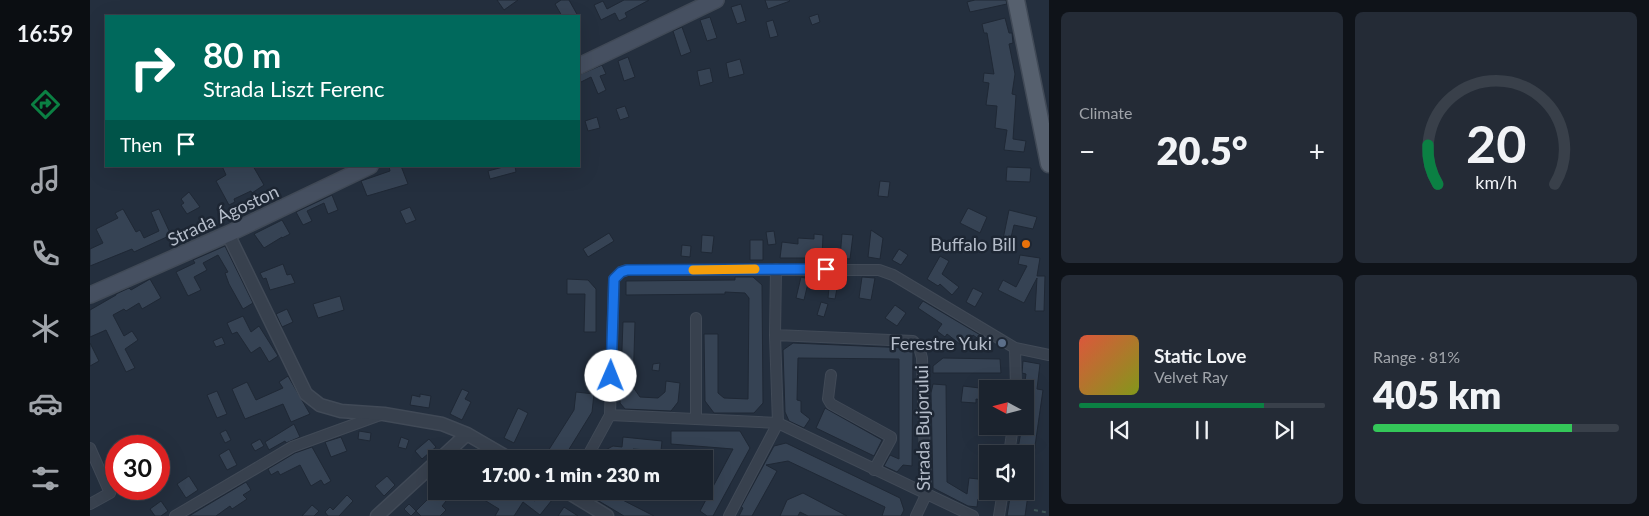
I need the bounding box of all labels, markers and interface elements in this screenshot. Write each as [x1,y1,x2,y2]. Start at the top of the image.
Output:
text: 16:59 [17,20,73,47]
text: 80 m [203,33,281,75]
icon: right [120,35,185,100]
text: Strada Liszt Ferenc [203,75,385,102]
icon: directions [28,87,63,122]
text: Climate [1079,103,1132,122]
text: 20 [1466,112,1526,174]
text: 20.5° [1156,127,1248,173]
icon: arrive [172,130,200,158]
text: Then [120,133,162,156]
text: − [1079,134,1095,168]
text: + [1309,134,1325,168]
icon: music [28,162,63,197]
text: km/h [1475,171,1517,193]
street label: Strada Ágoston [164,180,282,250]
place label: Buffalo Bill [930,233,1016,255]
icon: phone [28,236,63,271]
marker: Buffalo Bill [1020,238,1032,250]
pin [805,248,847,290]
icon: arrive [812,255,840,283]
icon: climate [28,311,63,346]
place label: Ferestre Yuki [890,332,992,354]
marker: Ferestre Yuki [996,337,1008,349]
text: Static Love [1154,344,1246,367]
text: Range · 81% [1373,347,1460,366]
position arrow [584,349,636,401]
street label: Strada Bujorului [910,365,934,491]
text: Velvet Ray [1154,367,1228,386]
text: 405 km [1373,371,1501,417]
north arrow [979,380,1034,435]
map controls [979,380,1034,500]
icon: car [28,386,63,421]
icon: previous [1106,416,1134,444]
icon: pause [1188,416,1216,444]
icon: next [1270,416,1298,444]
speed limit sign: 30 [105,435,170,500]
button: sound [979,445,1034,500]
icon: filters [28,461,63,496]
text: 17:00 · 1 min · 230 m [481,463,660,486]

